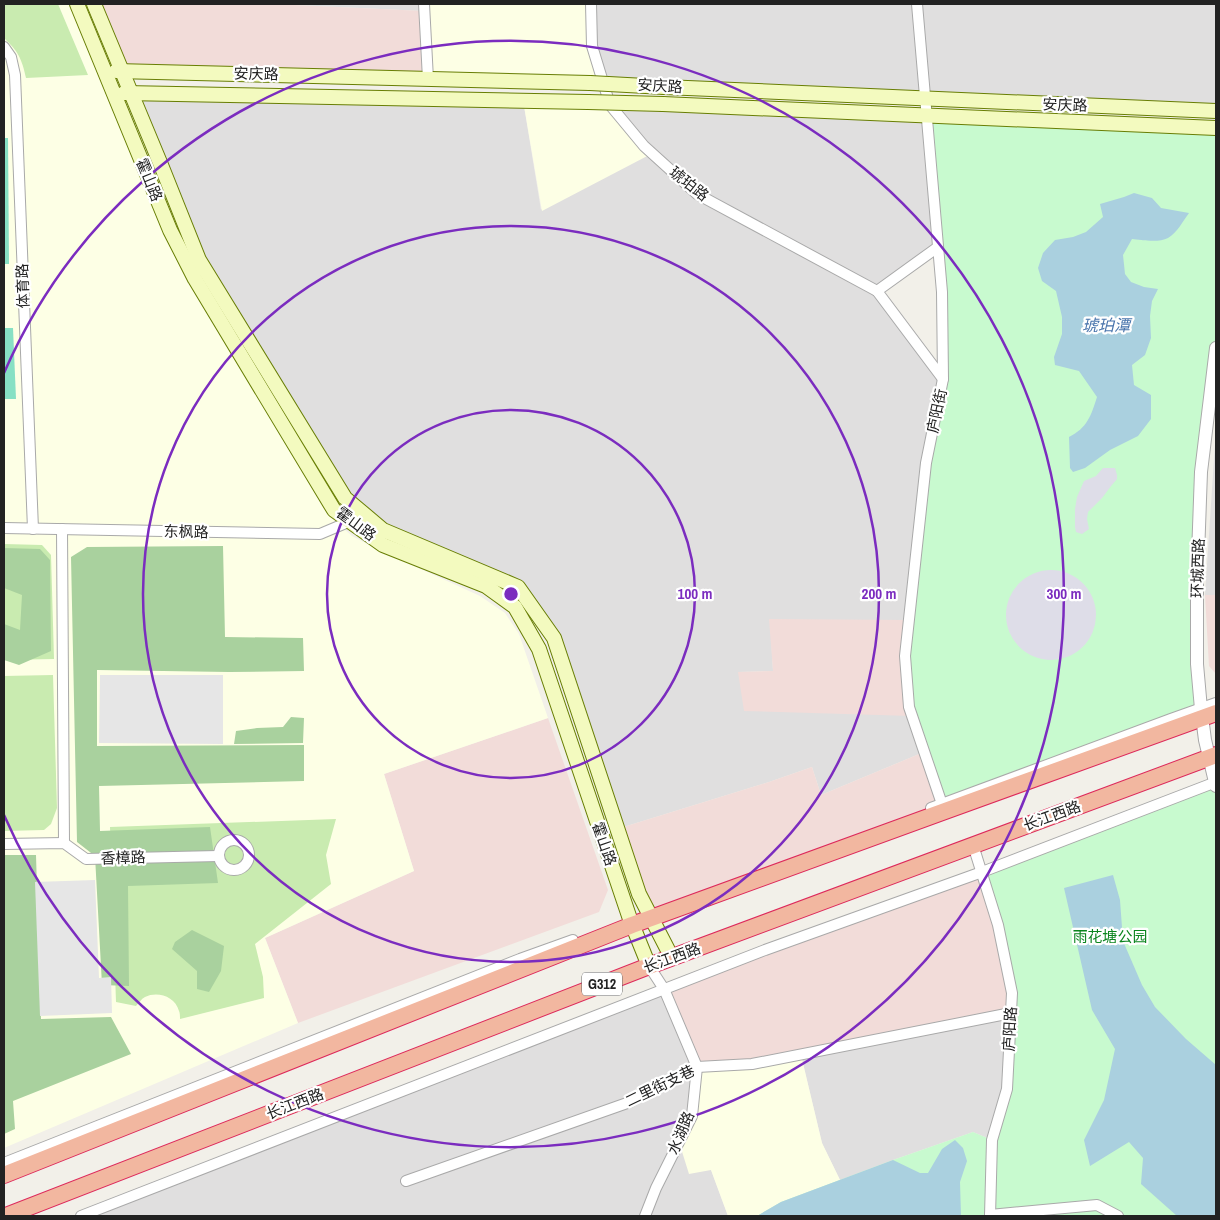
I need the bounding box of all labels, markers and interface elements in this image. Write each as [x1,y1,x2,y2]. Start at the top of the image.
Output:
street label: 安庆路 [233,63,279,84]
street label: 安庆路 [637,74,683,97]
street label: 安庆路 [1042,93,1088,116]
street label: 霍山路 [131,155,168,205]
street label: 琥珀路 [665,161,714,206]
street label: 体育路 [11,263,34,309]
water label: 琥珀潭 [1082,314,1133,336]
street label: 庐阳街 [922,387,951,435]
street label: 霍山路 [332,502,381,546]
street label: 东枫路 [163,521,209,542]
street label: 环城西路 [1186,538,1209,598]
text: 100 m [678,583,712,604]
text: 200 m [862,583,896,604]
text: 300 m [1047,583,1081,604]
centre of rings [502,585,520,603]
street label: 长江西路 [1020,795,1084,836]
street label: 霍山路 [587,819,622,869]
street label: 香樟路 [100,846,146,869]
park label: 雨花塘公园 [1072,926,1148,947]
street label: 长江西路 [640,937,704,978]
road number: G312 [582,972,622,996]
street label: 庐阳路 [998,1006,1021,1052]
street label: 二里街支巷 [621,1060,698,1111]
street label: 长江西路 [263,1083,327,1124]
street label: 水湖路 [662,1108,699,1158]

